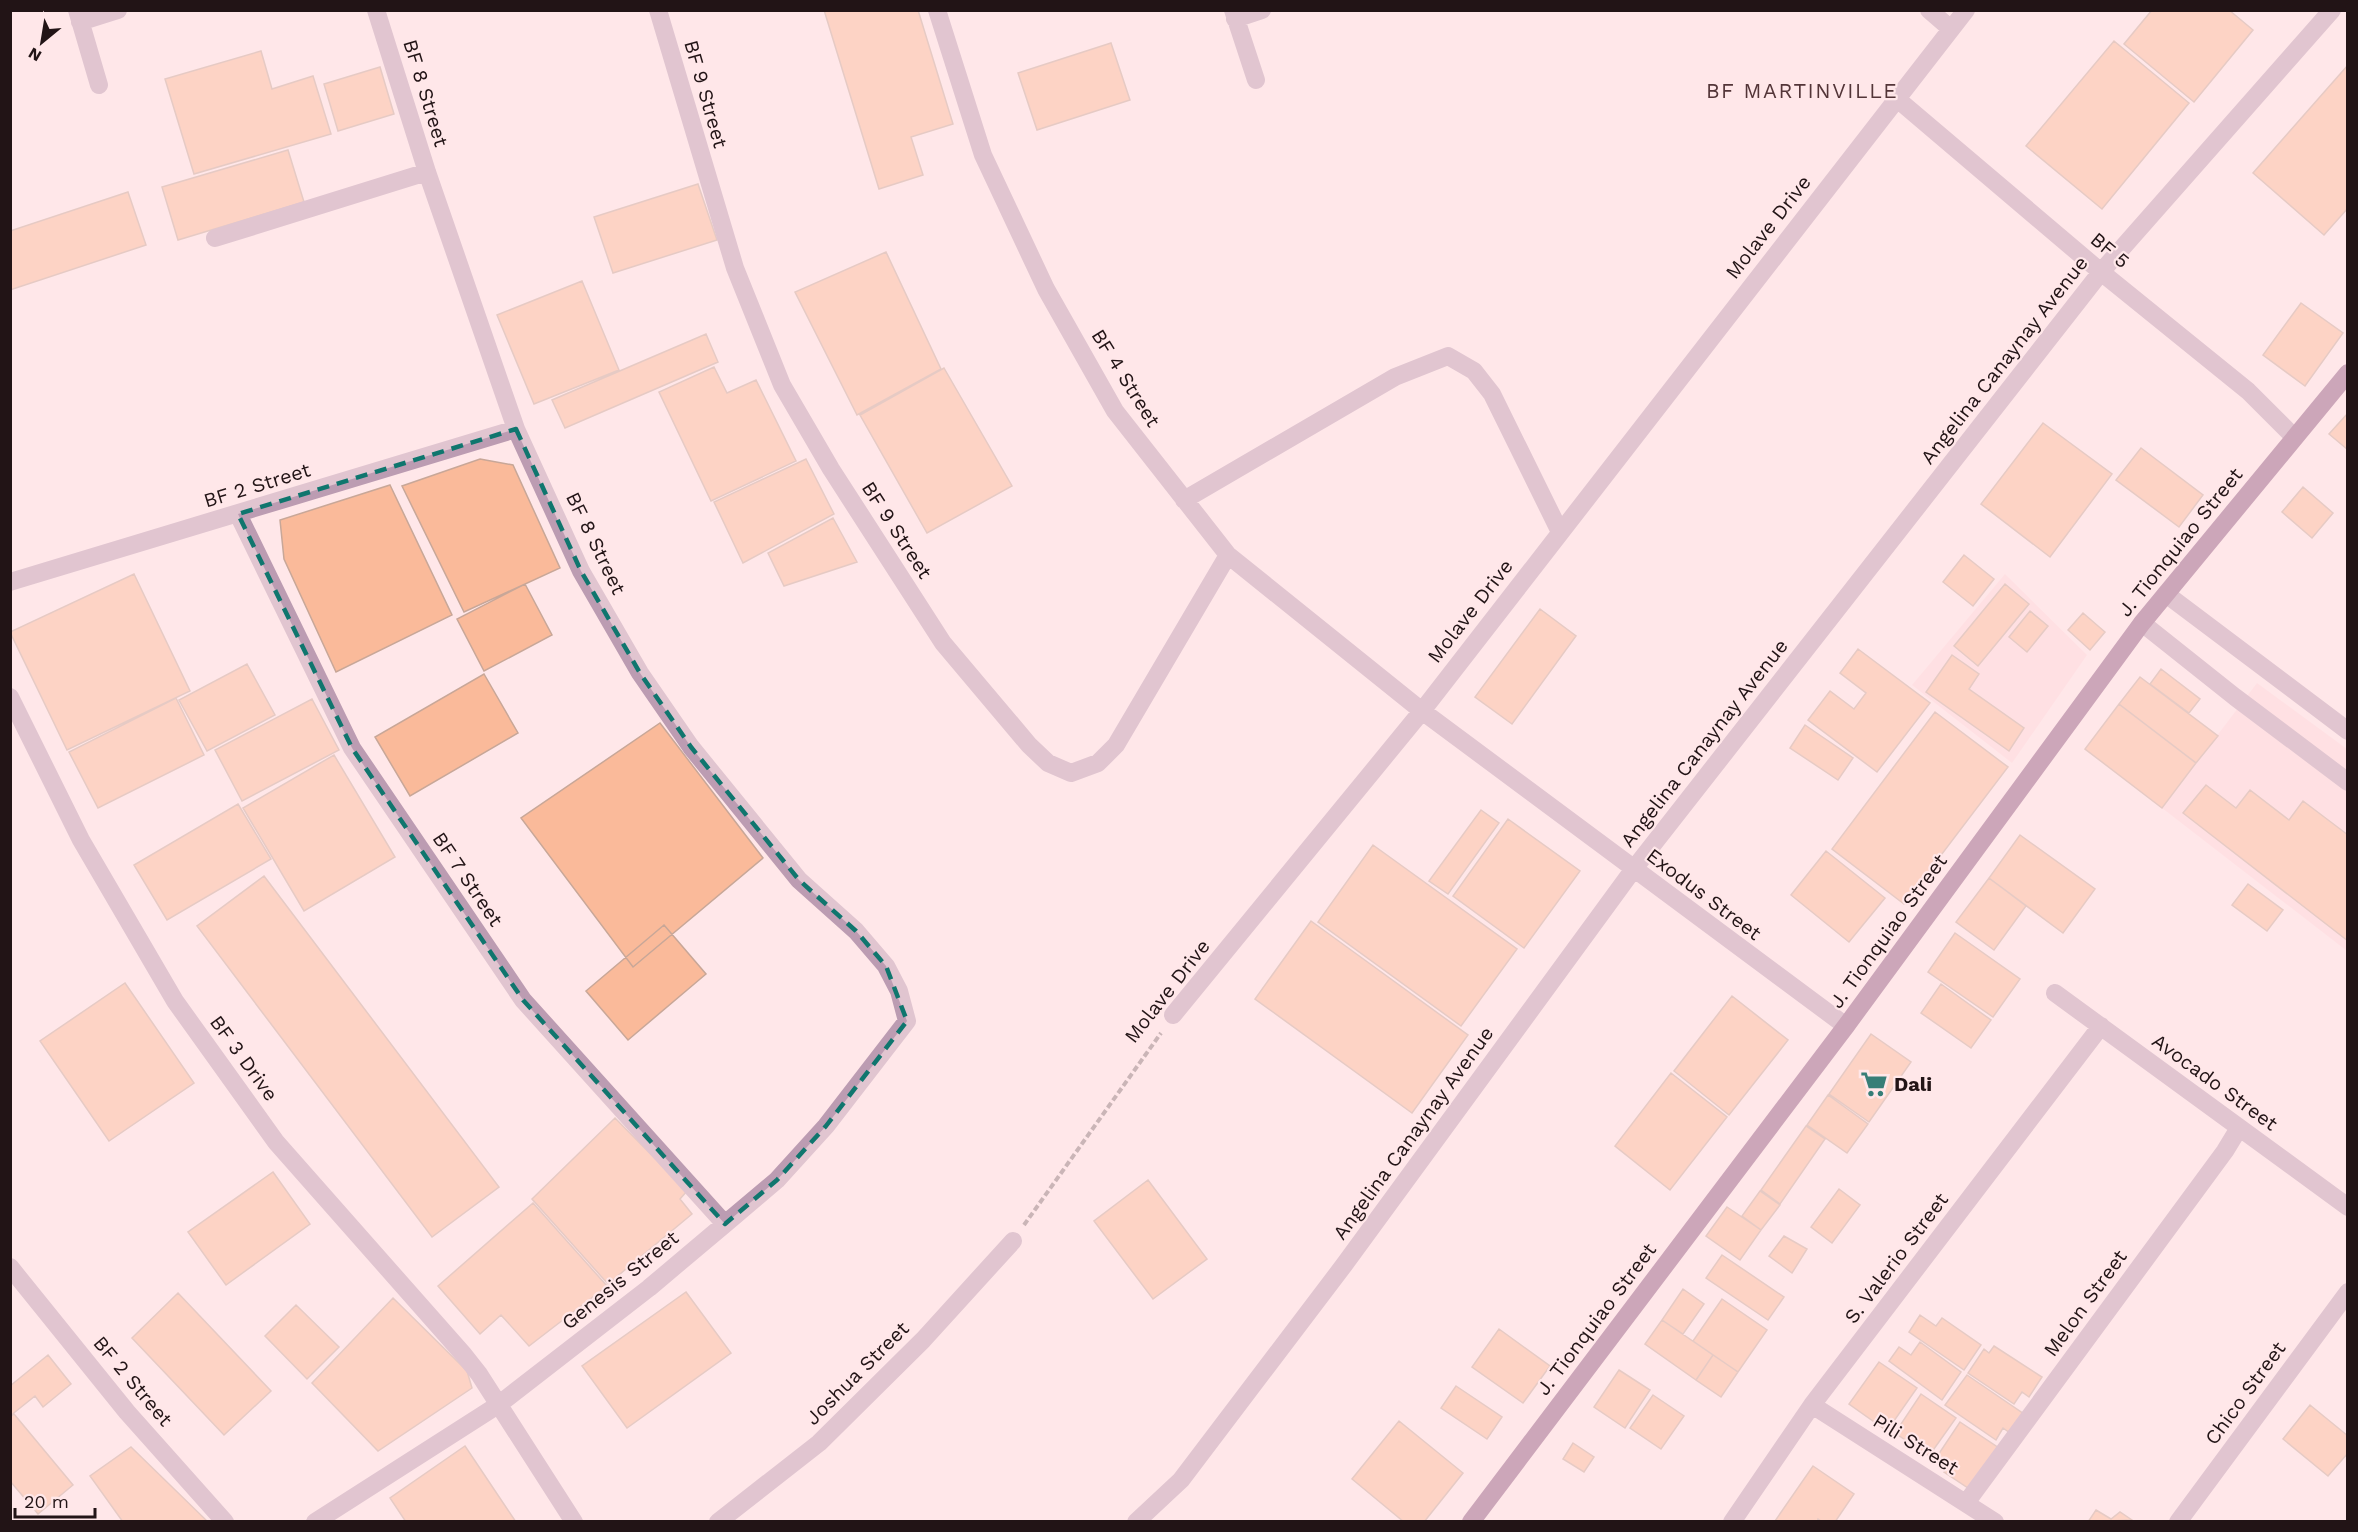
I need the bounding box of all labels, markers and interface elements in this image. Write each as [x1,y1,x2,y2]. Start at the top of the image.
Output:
north arrow [12,12,72,72]
street label: BF 8 Street [398,36,454,150]
street label: BF 9 Street [679,37,733,151]
text: N [25,43,45,66]
district label: BF MARTINVILLE [1706,78,1898,103]
street label: Molave Drive [1720,171,1816,283]
street label: BF 5 [2086,227,2134,273]
street label: Angelina Canaynay Avenue [1915,251,2093,469]
street label: BF 4 Street [1086,325,1166,432]
street label: BF 2 Street [201,457,314,513]
street label: J. Tionquiao Street [2113,462,2248,621]
street label: BF 9 Street [857,477,938,584]
street label: BF 8 Street [561,488,631,599]
street label: Molave Drive [1422,555,1518,667]
street label: Angelina Canaynay Avenue [1615,634,1793,852]
street label: BF 7 Street [428,827,509,931]
street label: Exodus Street [1642,843,1767,945]
street label: J. Tionquiao Street [1824,849,1952,1013]
street label: Molave Drive [1119,935,1215,1047]
street label: BF 3 Drive [205,1011,283,1105]
street label: Angelina Canaynay Avenue [1328,1022,1498,1244]
street label: Avocado Street [2148,1028,2283,1136]
supermarket icon: Dali [1859,1069,1889,1099]
place label: Dali [1894,1072,1932,1096]
street label: S. Valerio Street [1839,1187,1953,1328]
street label: Genesis Street [557,1225,684,1334]
street label: J. Tionquiao Street [1531,1238,1661,1400]
street label: Melon Street [2038,1244,2132,1361]
street label: Joshua Street [800,1316,914,1430]
street label: BF 2 Street [88,1331,178,1431]
street label: Chico Street [2200,1336,2291,1449]
street label: Pili Street [1869,1408,1964,1480]
scale bar [15,1481,94,1519]
text: 20 m [24,1491,69,1512]

